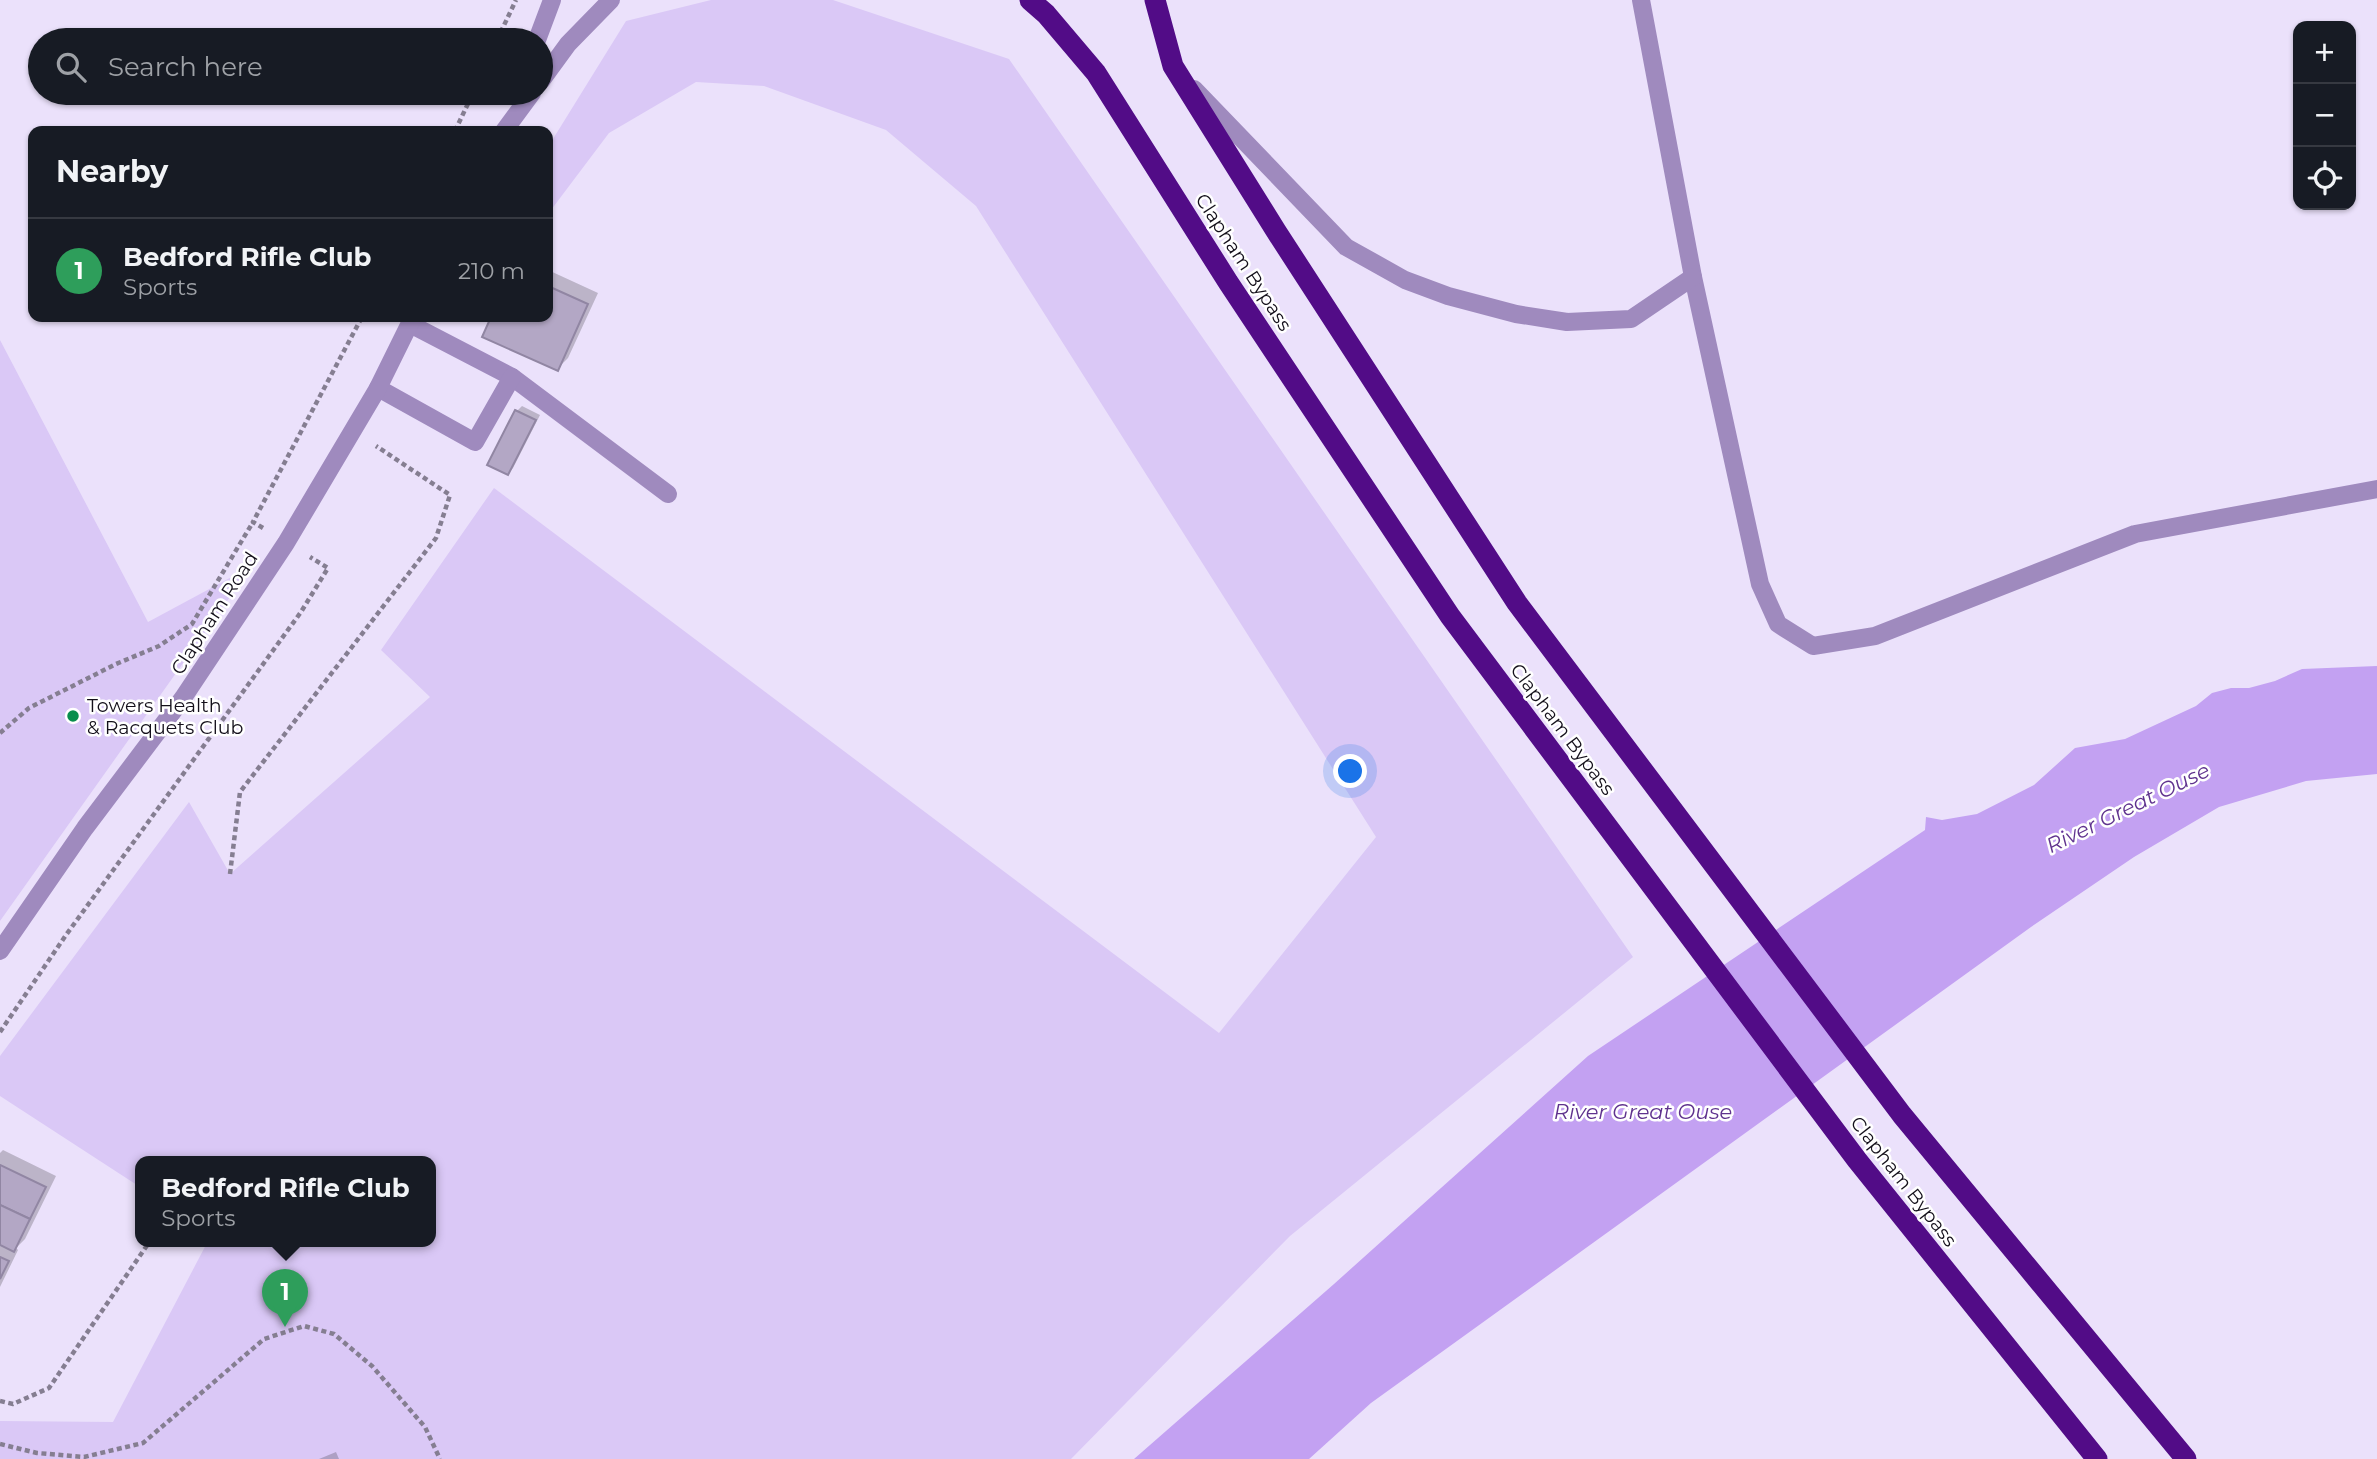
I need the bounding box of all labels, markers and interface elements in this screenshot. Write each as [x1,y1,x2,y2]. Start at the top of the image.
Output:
map controls [2293,21,2356,210]
button: + [2293,21,2356,84]
search box [28,28,553,105]
icon: search [52,48,90,86]
text: Search here [108,51,263,83]
button: − [2293,84,2356,147]
button: locate [2293,147,2356,210]
text: Nearby [56,153,168,190]
street label: Clapham Bypass [1191,189,1297,335]
text: Bedford Rifle Club [123,241,372,273]
text: 1 [74,257,84,285]
text: 210 m [458,257,525,285]
text: Sports [123,273,197,301]
street label: Clapham Road [166,548,263,679]
street label: Clapham Bypass [1506,659,1620,800]
place label: Towers Health & Racquets Club [87,694,244,739]
marker: Towers Health & Racquets Club [65,708,81,724]
your location [1333,754,1367,788]
water label: River Great Ouse [2042,757,2213,858]
water label: River Great Ouse [1554,1099,1732,1124]
street label: Clapham Bypass [1846,1112,1962,1251]
popup [135,1156,436,1247]
text: Bedford Rifle Club [161,1172,410,1204]
text: Sports [161,1204,236,1232]
pin: 1 [262,1269,308,1327]

